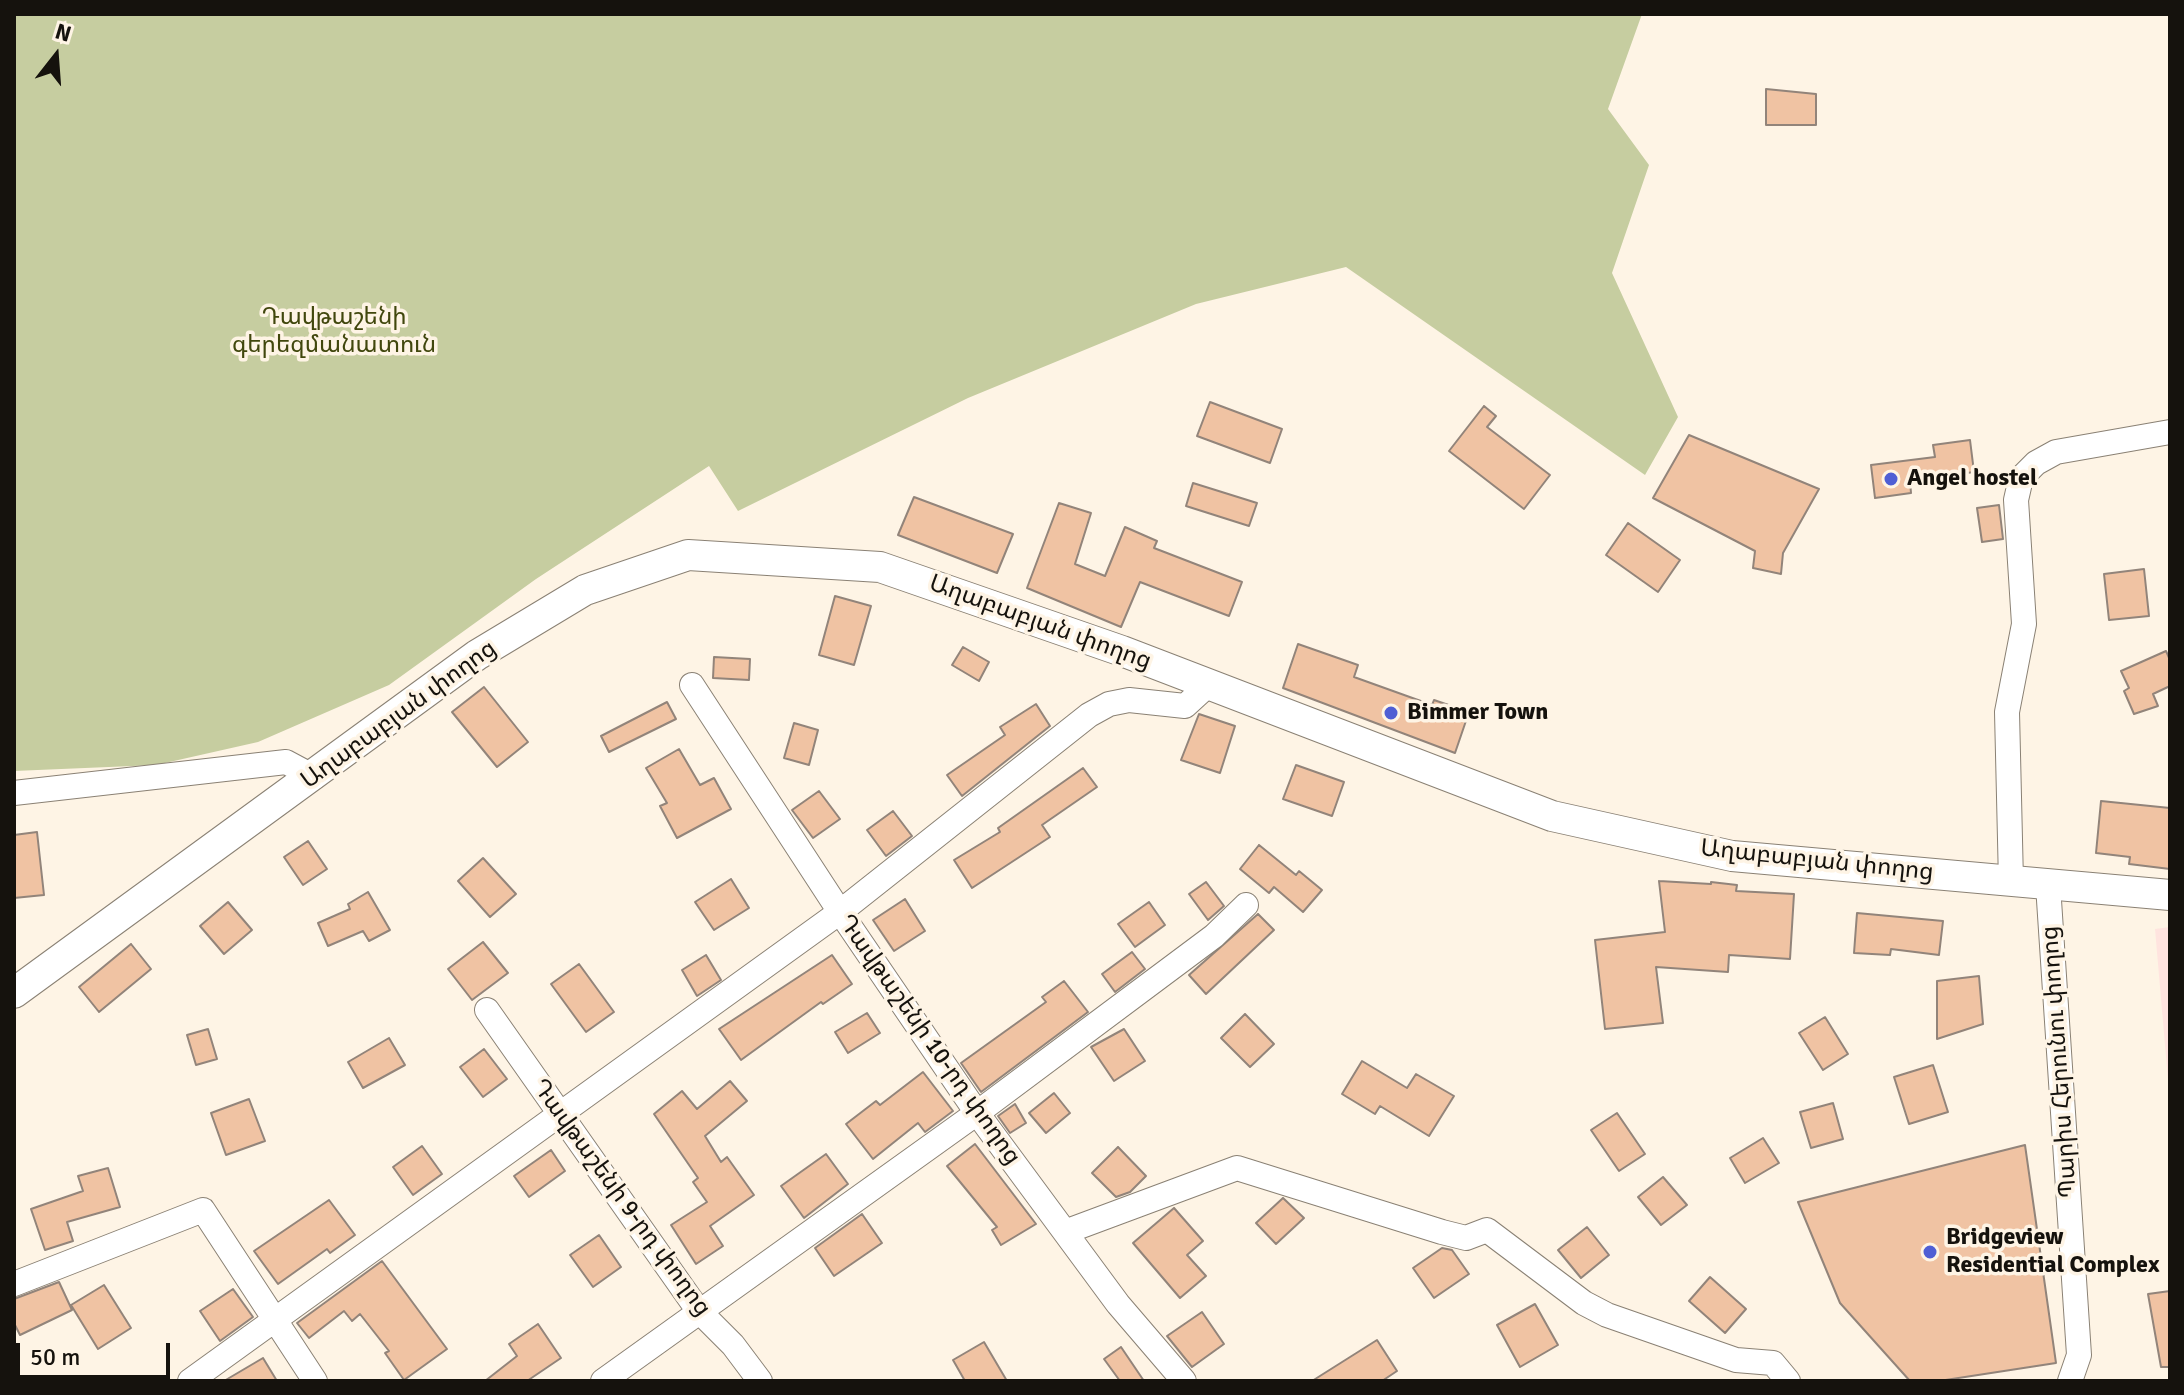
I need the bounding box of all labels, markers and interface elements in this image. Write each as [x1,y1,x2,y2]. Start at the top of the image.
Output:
north arrow [16,16,96,96]
text: N [52,17,74,48]
park label: Դավթաշենի գերեզմանատուն [232,304,436,360]
place label: Angel hostel [1907,465,2037,493]
marker: Angel hostel [1882,470,1900,488]
street label: Աղաբաբյան փողոց [925,569,1155,677]
street label: Աղաբաբյան փողոց [296,634,502,796]
place label: Bimmer Town [1407,699,1548,727]
marker: Bimmer Town [1382,704,1400,722]
street label: Աղաբաբյան փողոց [1699,834,1935,888]
street label: Դավթաշենի 10-րդ փողոց [831,909,1027,1171]
street label: Պարիս Հերունու փողոց [2036,925,2084,1199]
street label: Դավթաշենի 9-րդ փողոց [525,1074,717,1322]
place label: Bridgeview Residential Complex [1946,1224,2159,1280]
marker: Bridgeview Residential Complex [1921,1243,1939,1261]
scale bar [20,1327,174,1377]
text: 50 m [30,1342,80,1372]

